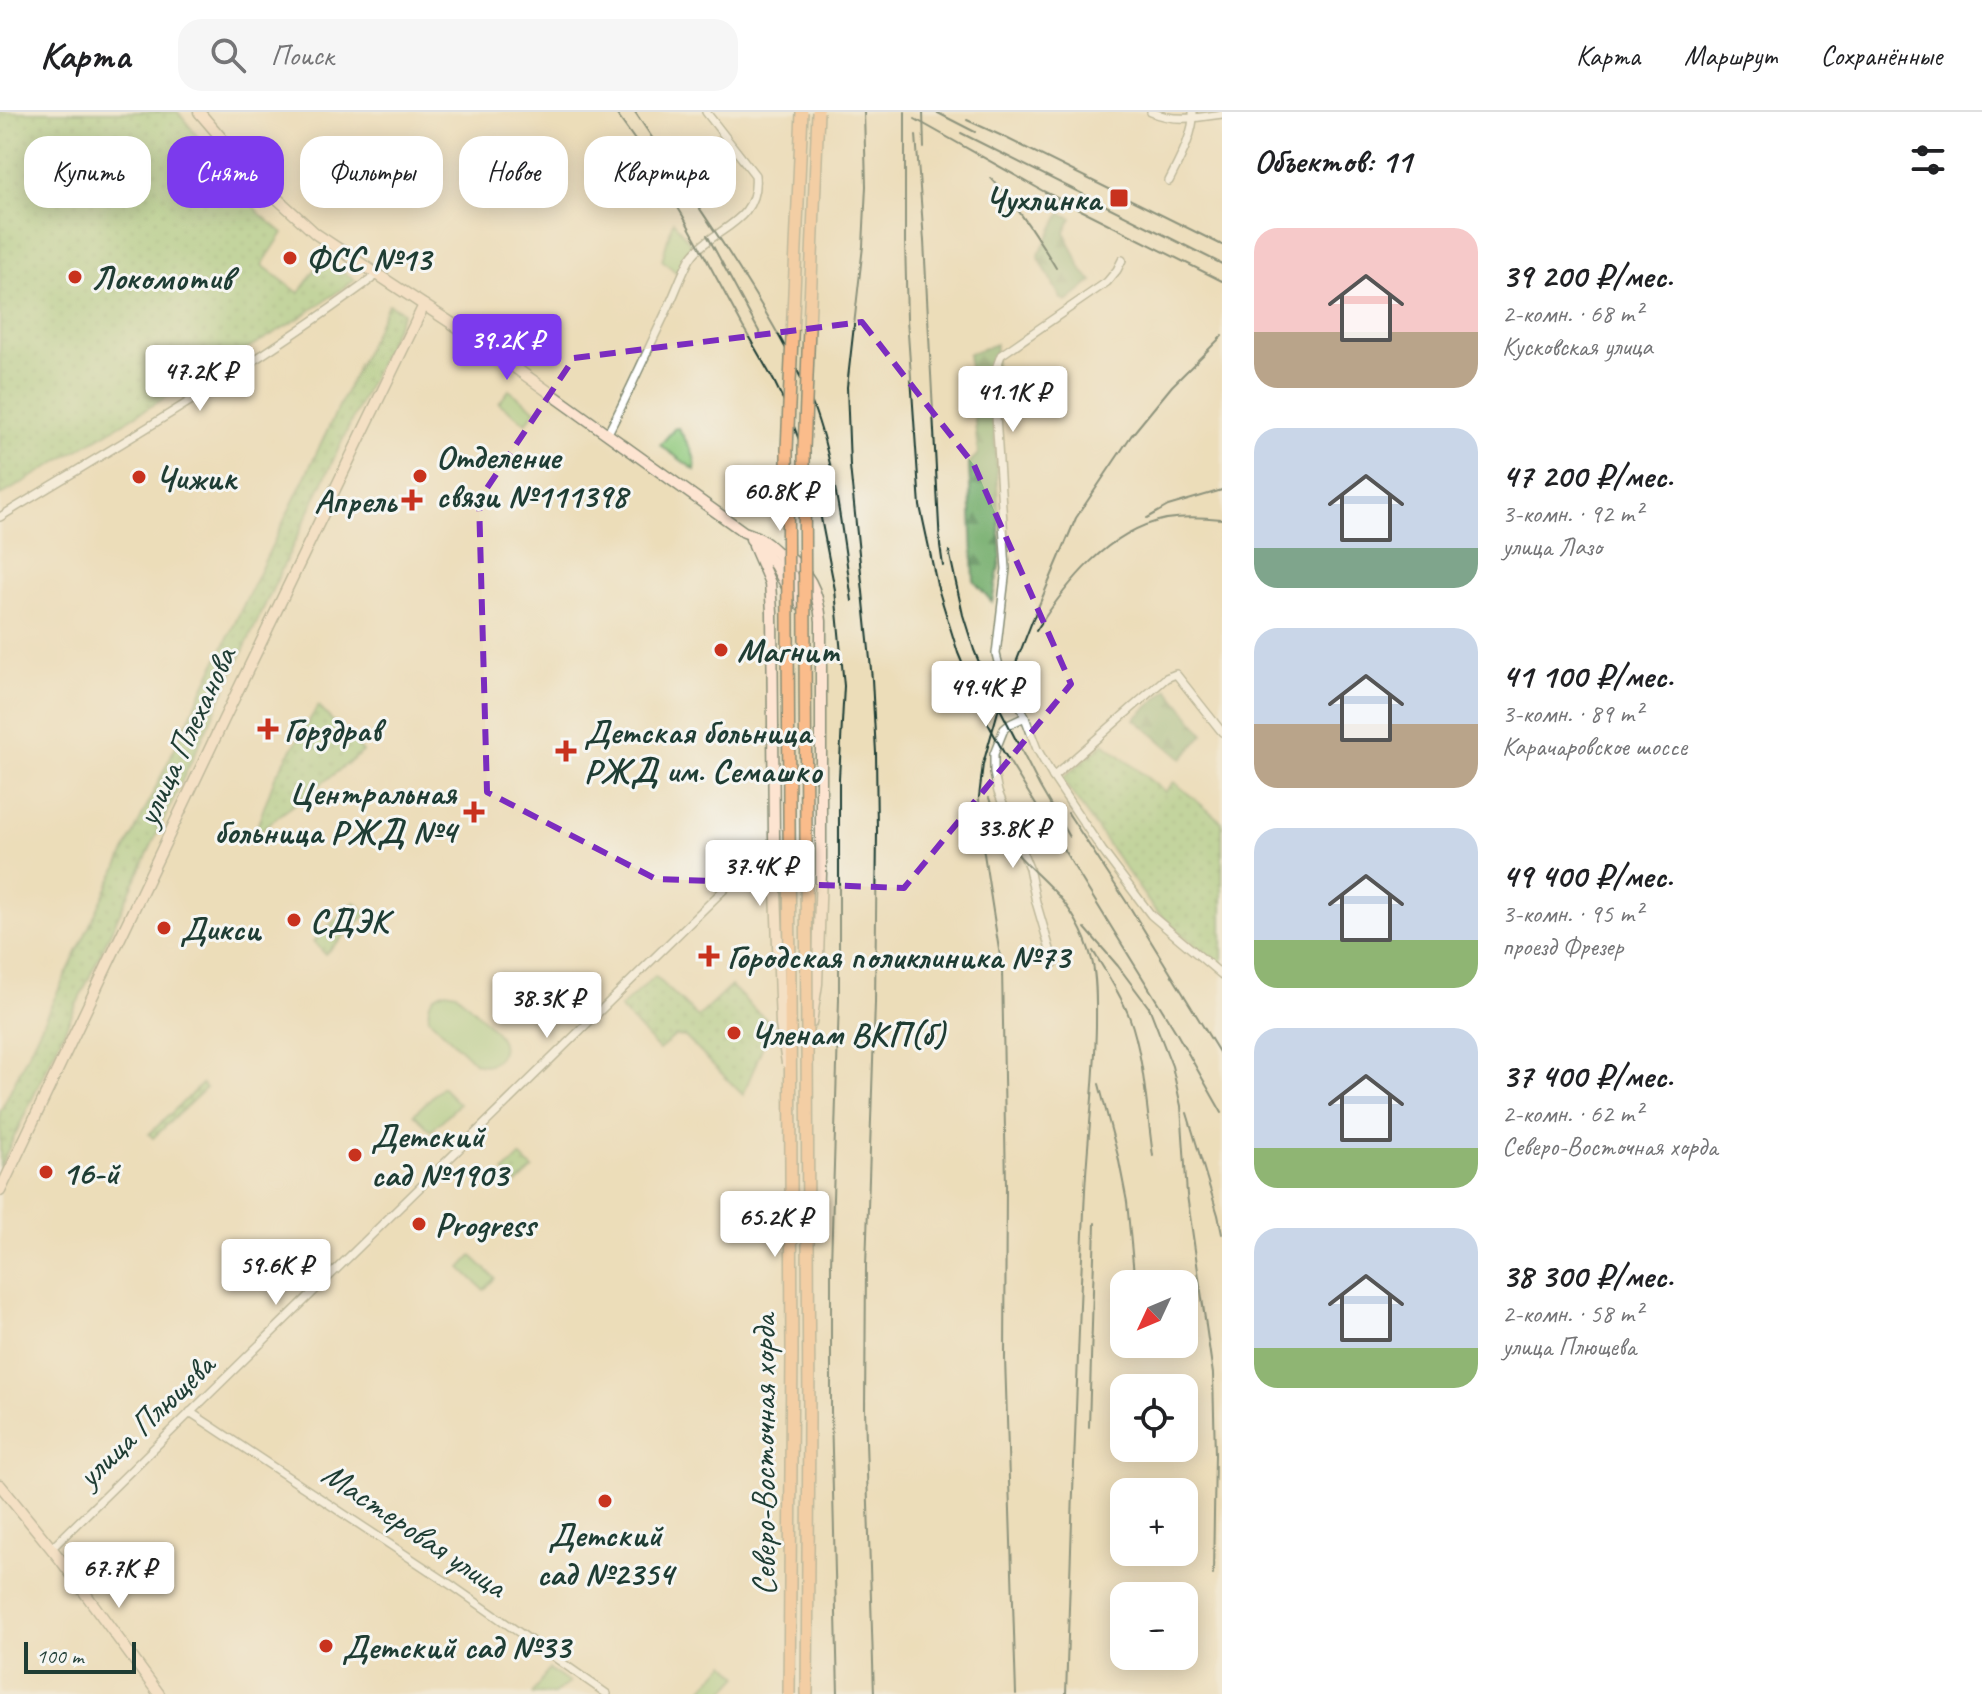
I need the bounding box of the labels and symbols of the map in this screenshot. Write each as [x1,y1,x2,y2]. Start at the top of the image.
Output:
place label: Чухлинка [985,177,1104,220]
marker: Чухлинка [1108,187,1130,209]
place label: ФСС №13 [306,237,434,280]
marker: ФСС №13 [281,249,299,267]
place label: Локомотив [91,256,240,299]
marker: Локомотив [66,268,84,286]
pin: 39.2K ₽ [433,314,581,382]
pin: 47.2K ₽ [126,345,274,413]
pin: 41.1K ₽ [939,366,1087,434]
place label: Отделение связи №111398 [436,435,631,517]
place label: Чижик [155,456,238,499]
pin: 60.8K ₽ [706,465,854,533]
marker: Отделение связи №111398 [411,467,429,485]
marker: Чижик [130,468,148,486]
place label: Апрель [314,479,398,522]
marker: Апрель [403,491,421,509]
place label: Магнит [737,629,841,672]
street label: улица Плеханова [124,638,246,834]
marker: Магнит [712,641,730,659]
pin: 49.4K ₽ [912,661,1060,729]
place label: Горздрав [284,708,387,752]
place label: Детская больница РЖД им. Семашко [584,710,823,792]
marker: Горздрав [259,720,277,738]
marker: Детская больница РЖД им. Семашко [555,740,577,762]
place label: Центральная больница РЖД №4 [214,771,460,853]
marker: Центральная больница РЖД №4 [463,801,485,823]
pin: 33.8K ₽ [939,802,1087,870]
pin: 37.4K ₽ [686,840,834,908]
place label: СДЭК [310,899,395,942]
place label: Дикси [180,907,262,950]
marker: СДЭК [285,911,303,929]
marker: Дикси [155,919,173,937]
place label: Городская поликлиника №73 [727,935,1072,978]
marker: Городская поликлиника №73 [698,945,720,967]
pin: 38.3K ₽ [473,972,621,1040]
place label: Членам ВКП(б) [750,1012,947,1055]
marker: Членам ВКП(б) [725,1024,743,1042]
place label: Детский сад №1903 [371,1114,511,1196]
marker: Детский сад №1903 [346,1146,364,1164]
place label: 16-й [62,1151,121,1194]
marker: 16-й [37,1163,55,1181]
pin: 65.2K ₽ [701,1191,849,1259]
place label: Progress [435,1203,538,1246]
marker: Progress [410,1215,428,1233]
pin: 59.6K ₽ [202,1239,350,1307]
north arrow [1110,1270,1198,1358]
street label: Северо-Восточная хорда [742,1311,785,1596]
street label: улица Плющева [66,1342,225,1498]
street label: Мастеровая улица [314,1452,517,1608]
marker: Детский сад №2354 [596,1492,614,1510]
place label: Детский сад №2354 [537,1513,677,1595]
pin: 67.7K ₽ [45,1542,193,1610]
place label: Детский сад №33 [342,1625,573,1668]
marker: Детский сад №33 [317,1637,335,1655]
scale bar [24,1638,136,1674]

